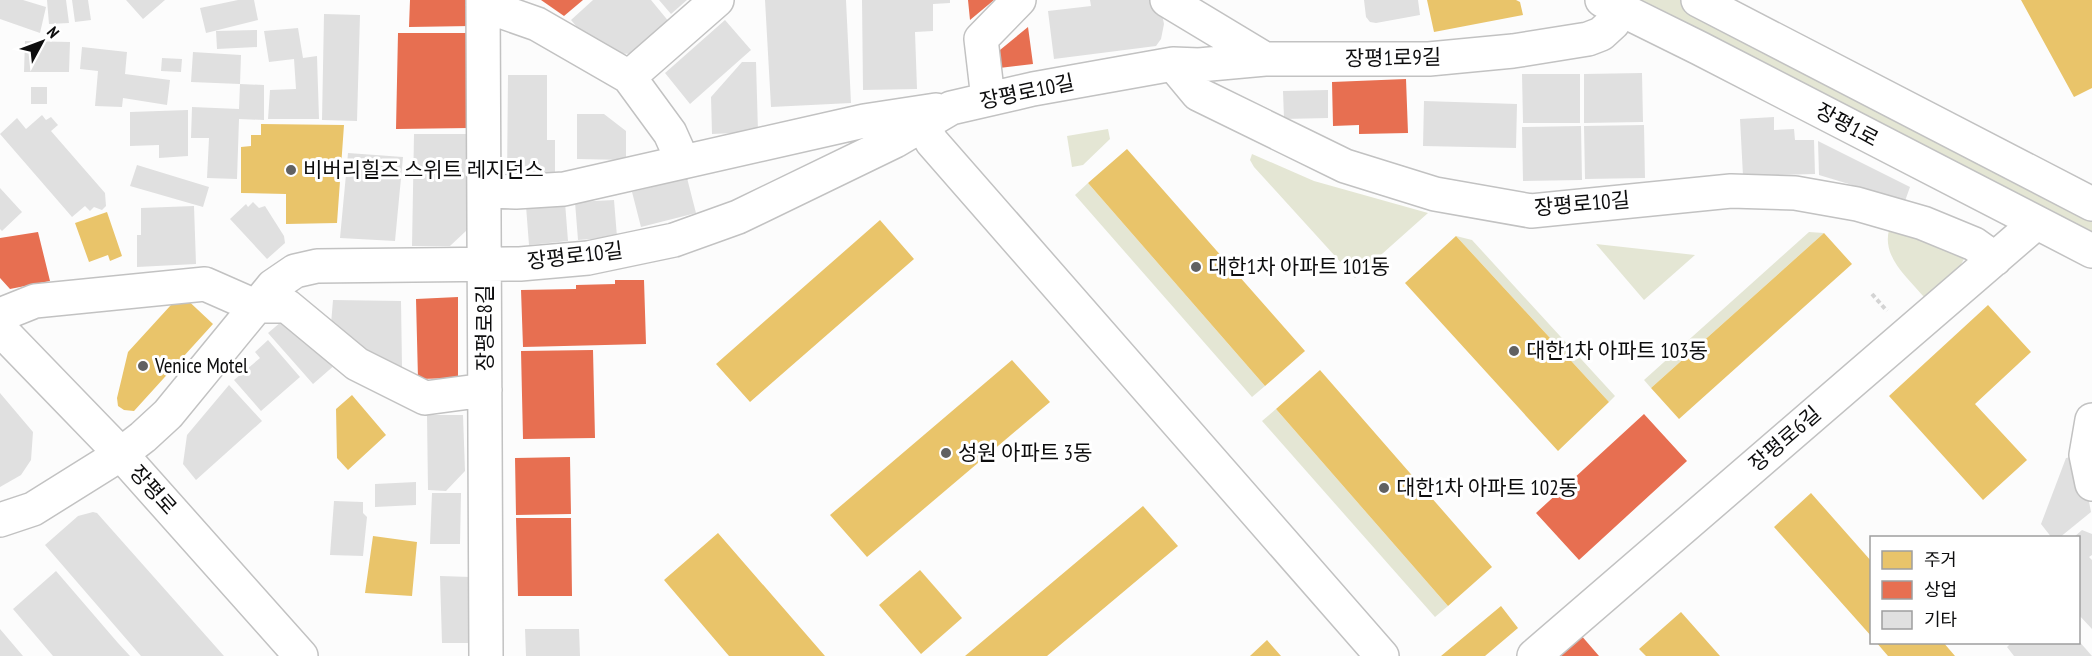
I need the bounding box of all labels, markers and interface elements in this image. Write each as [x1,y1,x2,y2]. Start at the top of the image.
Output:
north arrow [12,12,72,72]
text: N [43,22,64,42]
street label: 장평1로9길 [1345,43,1441,72]
street label: 장평로10길 [977,68,1077,115]
street label: 장평1로 [1811,97,1883,152]
place label: 비버리힐즈 스위트 레지던스 [303,156,544,183]
marker: 비버리힐즈 스위트 레지던스 [284,163,298,177]
street label: 장평로10길 [1533,186,1631,221]
street label: 장평로10길 [526,236,624,275]
place label: 대한1차 아파트 101동 [1208,253,1390,280]
marker: 대한1차 아파트 101동 [1189,260,1203,274]
street label: 장평로8길 [471,285,498,371]
place label: 대한1차 아파트 103동 [1526,337,1708,364]
marker: 대한1차 아파트 103동 [1507,344,1521,358]
place label: Venice Motel [154,352,248,379]
marker: Venice Motel [136,359,150,373]
street label: 장평로6길 [1743,400,1826,477]
place label: 성원 아파트 3동 [958,439,1092,466]
marker: 성원 아파트 3동 [939,446,953,460]
street label: 장평로 [124,459,183,520]
place label: 대한1차 아파트 102동 [1396,474,1578,501]
marker: 대한1차 아파트 102동 [1377,481,1391,495]
legend [1870,536,2080,644]
text: 주거 [1924,548,1957,571]
text: 상업 [1924,578,1957,601]
text: 기타 [1924,608,1958,631]

